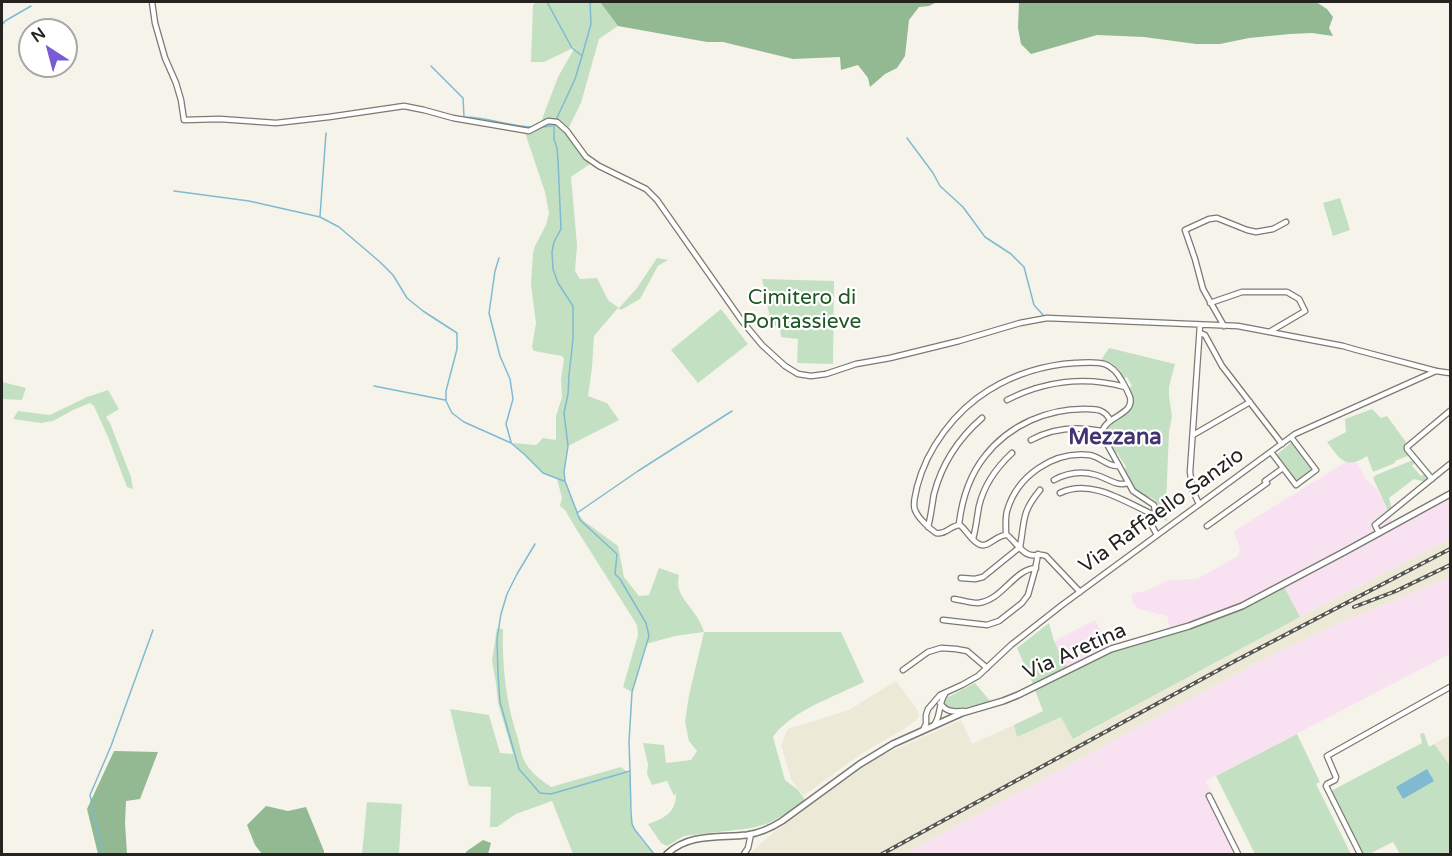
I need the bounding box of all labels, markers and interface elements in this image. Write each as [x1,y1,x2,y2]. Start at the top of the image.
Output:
north arrow [18,18,78,78]
text: N [28,23,50,47]
park label: Cimitero di Pontassieve [743,285,861,335]
district label: Mezzana [1068,425,1162,451]
street label: Via Raffaello Sanzio [1075,443,1249,579]
street label: Via Aretina [1020,618,1130,686]

